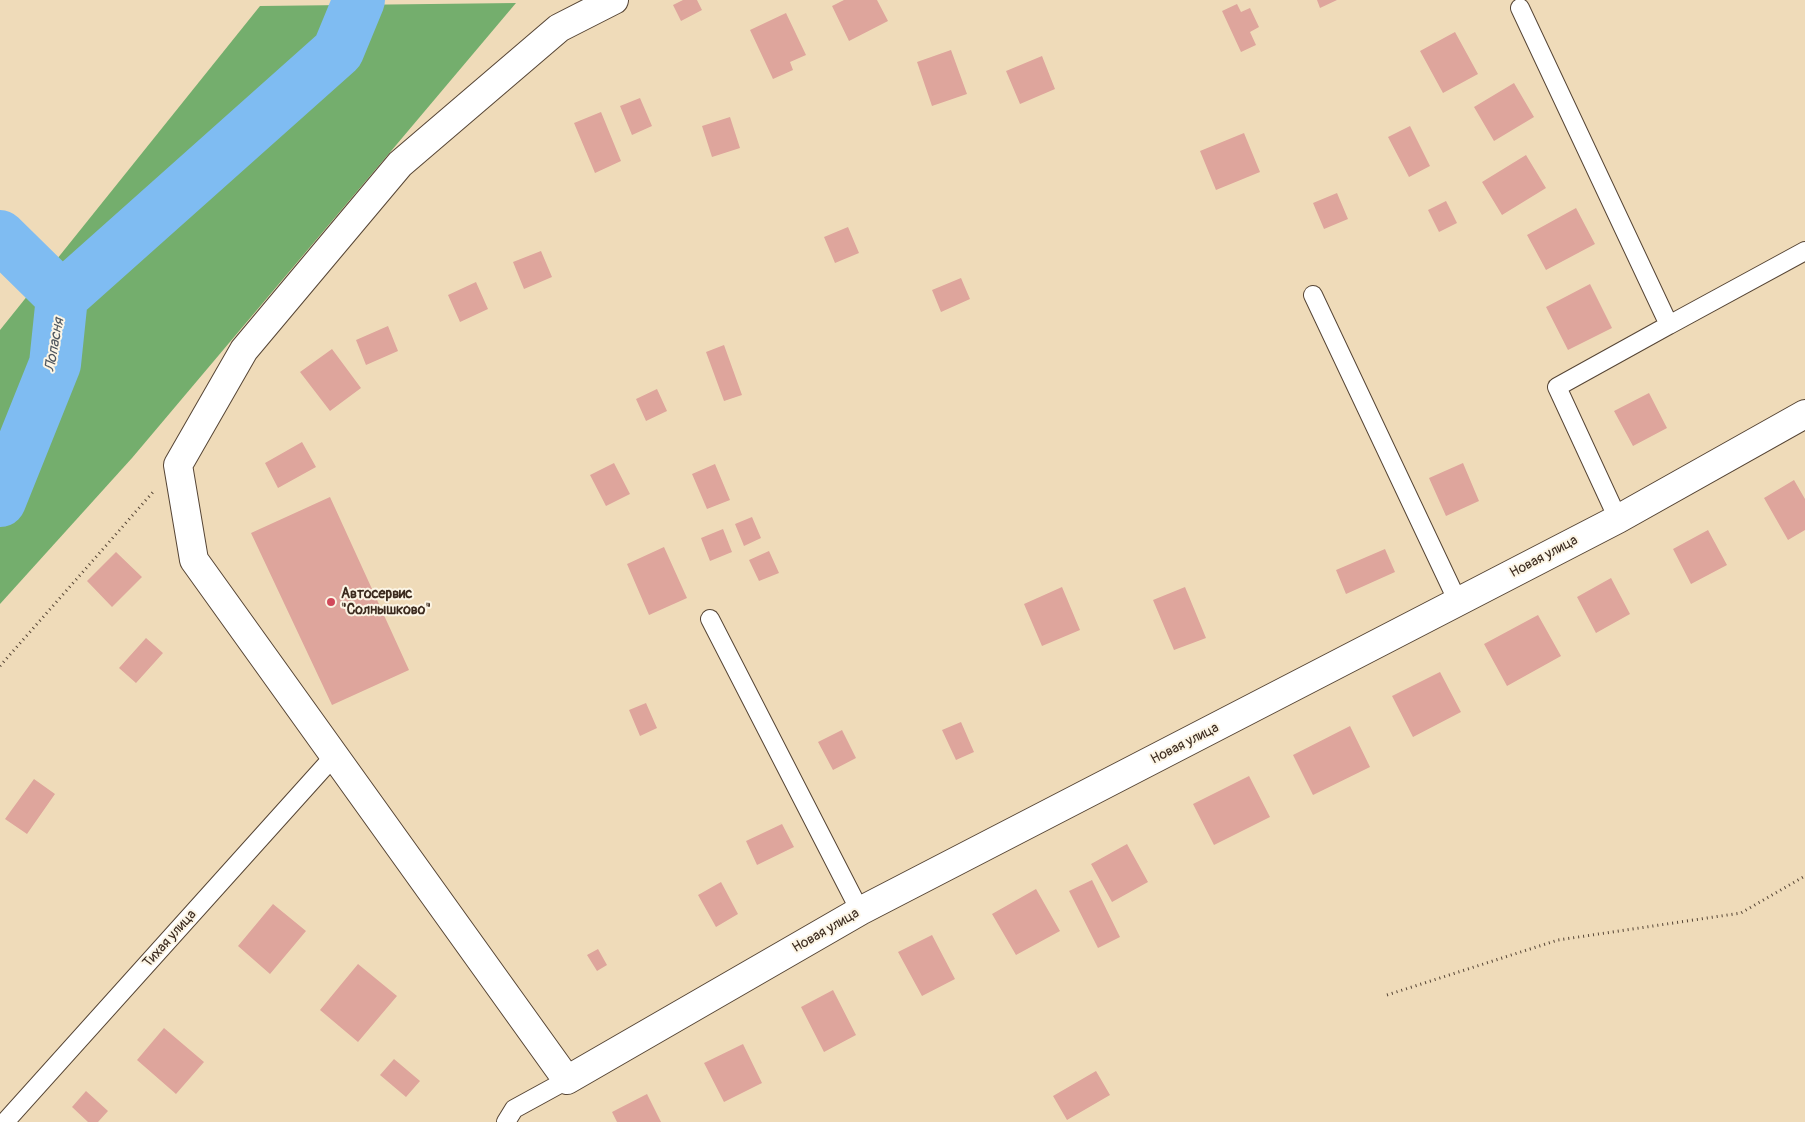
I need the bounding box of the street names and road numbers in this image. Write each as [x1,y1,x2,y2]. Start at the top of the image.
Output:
street label: Новая улица [1507,532,1581,582]
street label: Новая улица [1148,720,1222,768]
street label: Новая улица [790,905,862,957]
street label: Тихая улица [140,907,200,971]

